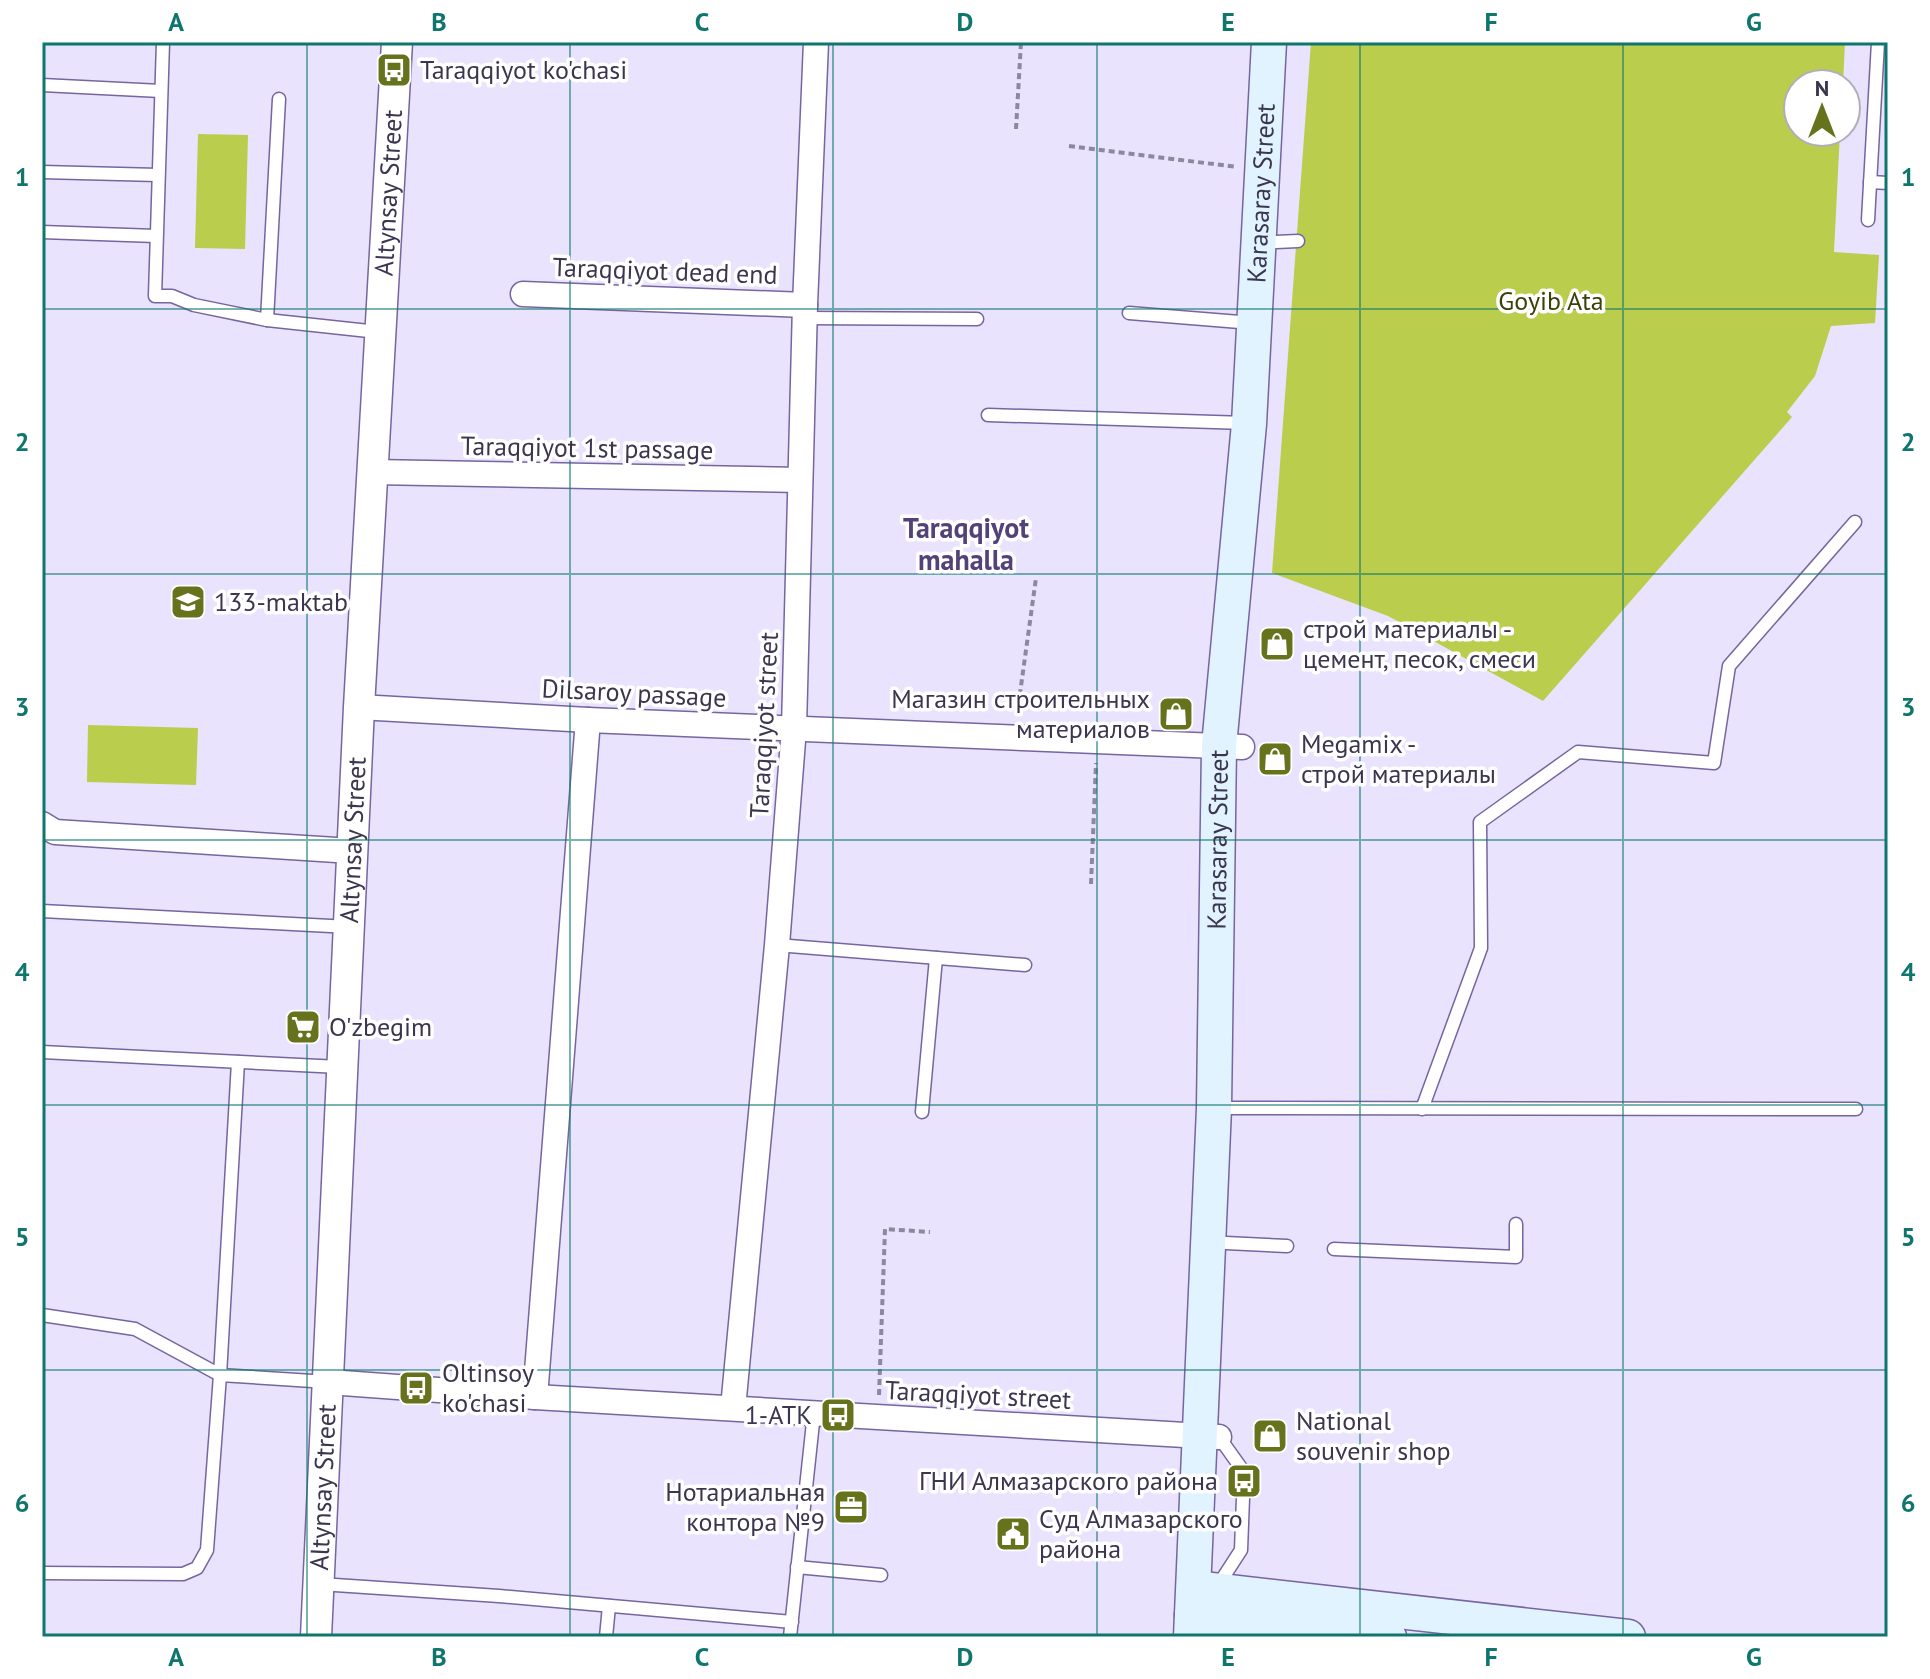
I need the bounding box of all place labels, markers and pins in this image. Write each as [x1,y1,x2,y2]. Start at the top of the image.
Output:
bus stop icon: Taraqqiyot ko'chasi [375,51,413,89]
place label: Taraqqiyot ko'chasi [420,53,627,86]
school or university icon: 133-maktab [169,583,207,621]
place label: 133-maktab [214,585,348,618]
place label: строй материалы - цемент, песок, смеси [1303,612,1536,675]
shop icon: строй материалы - цемент, песок, смеси [1258,625,1296,663]
place label: Магазин строительных материалов [891,682,1150,745]
shop icon: Магазин строительных материалов [1157,695,1195,733]
place label: Megamix - строй материалы [1301,727,1496,790]
shop icon: Megamix - строй материалы [1256,740,1294,778]
supermarket icon: O'zbegim [284,1008,322,1046]
place label: O'zbegim [329,1010,432,1043]
place label: Oltinsoy ko'chasi [442,1356,534,1419]
bus stop icon: Oltinsoy ko'chasi [397,1369,435,1407]
bus stop icon: 1-ATK [819,1396,857,1434]
place label: 1-ATK [745,1398,812,1431]
place label: National souvenir shop [1296,1404,1451,1467]
shop icon: National souvenir shop [1251,1417,1289,1455]
bus stop icon: ГНИ Алмазарского района [1225,1462,1263,1500]
place label: ГНИ Алмазарского района [919,1464,1218,1497]
place label: Нотариальная контора №9 [665,1475,825,1538]
office icon: Нотариальная контора №9 [832,1488,870,1526]
place label: Суд Алмазарского района [1039,1502,1243,1565]
public building icon: Суд Алмазарского района [994,1515,1032,1553]

